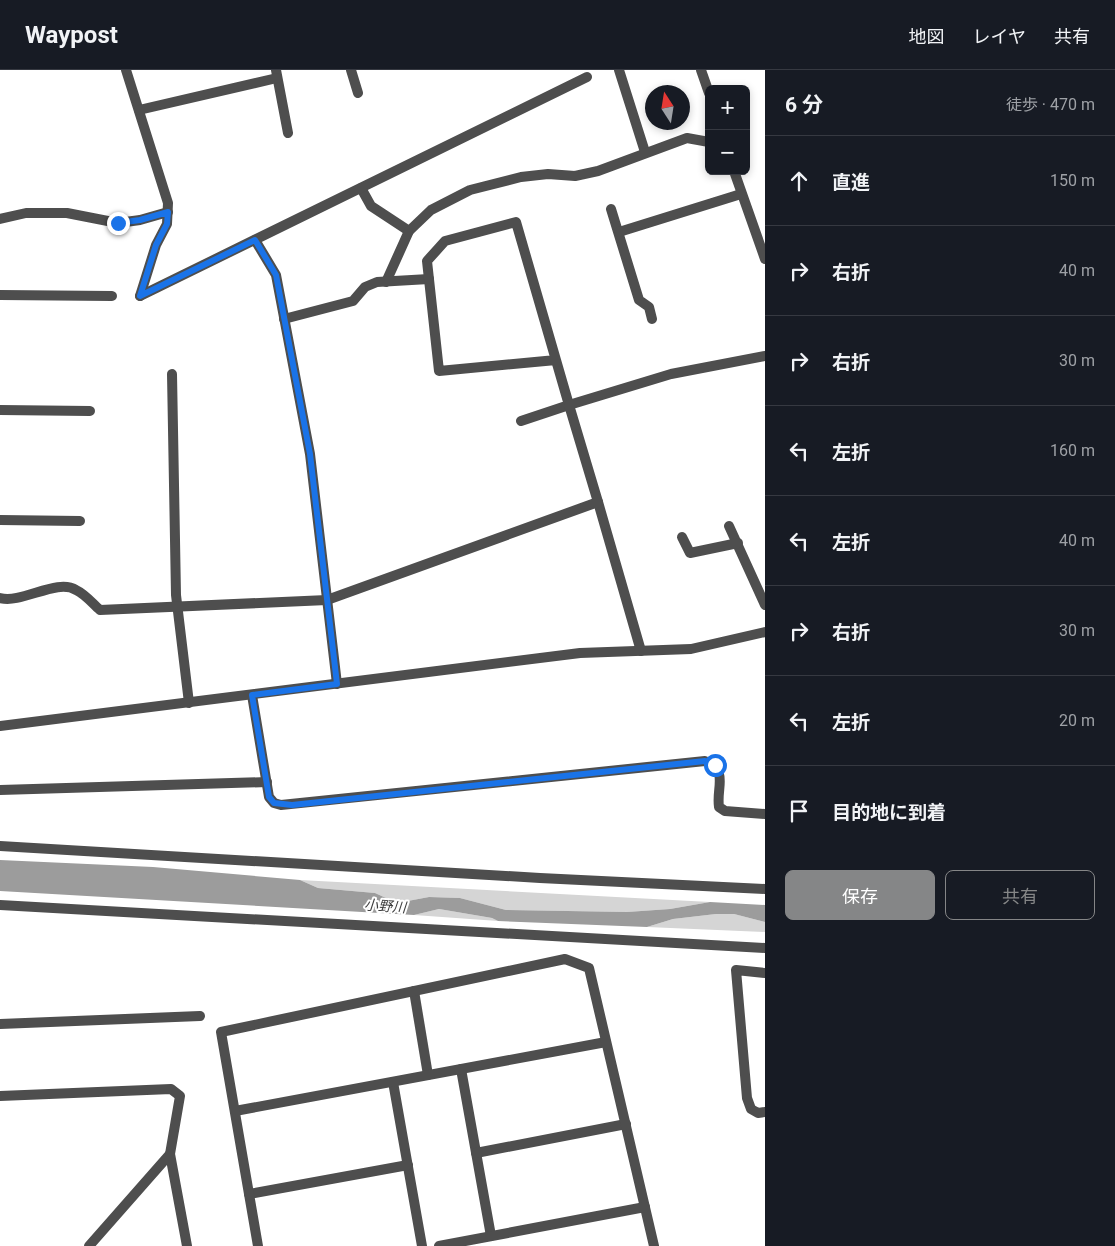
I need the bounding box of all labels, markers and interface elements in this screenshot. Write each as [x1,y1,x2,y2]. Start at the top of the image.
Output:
text: Waypost [25,21,118,49]
text: 地図 [909,26,945,47]
text: レイヤ [973,26,1026,47]
text: 共有 [1054,26,1090,47]
north arrow [645,85,690,130]
map controls [705,85,750,175]
button: + [705,85,750,130]
text: 6 分 [785,93,823,117]
text: 徒歩 · 470 m [1006,95,1095,114]
button: − [705,130,750,175]
icon: ahead [785,167,813,195]
text: 直進 [832,171,870,194]
text: 150 m [1050,171,1095,190]
route end [107,212,130,235]
icon: right [785,257,813,285]
text: 右折 [832,261,870,284]
text: 40 m [1059,261,1095,280]
icon: right [785,347,813,375]
text: 右折 [832,351,870,374]
text: 30 m [1059,351,1095,370]
icon: left [785,437,813,465]
text: 左折 [832,441,870,464]
text: 160 m [1050,441,1095,460]
icon: left [785,527,813,555]
text: 左折 [832,531,870,554]
text: 40 m [1059,531,1095,550]
icon: right [785,617,813,645]
text: 右折 [832,621,870,644]
text: 30 m [1059,621,1095,640]
icon: left [785,707,813,735]
text: 左折 [832,711,870,734]
text: 20 m [1059,711,1095,730]
route start [704,754,727,777]
icon: arrive [785,797,813,825]
text: 目的地に到着 [832,801,946,824]
button: 保存 [785,870,935,920]
button: 共有 [945,870,1095,920]
water label: 小野川 [363,897,409,916]

